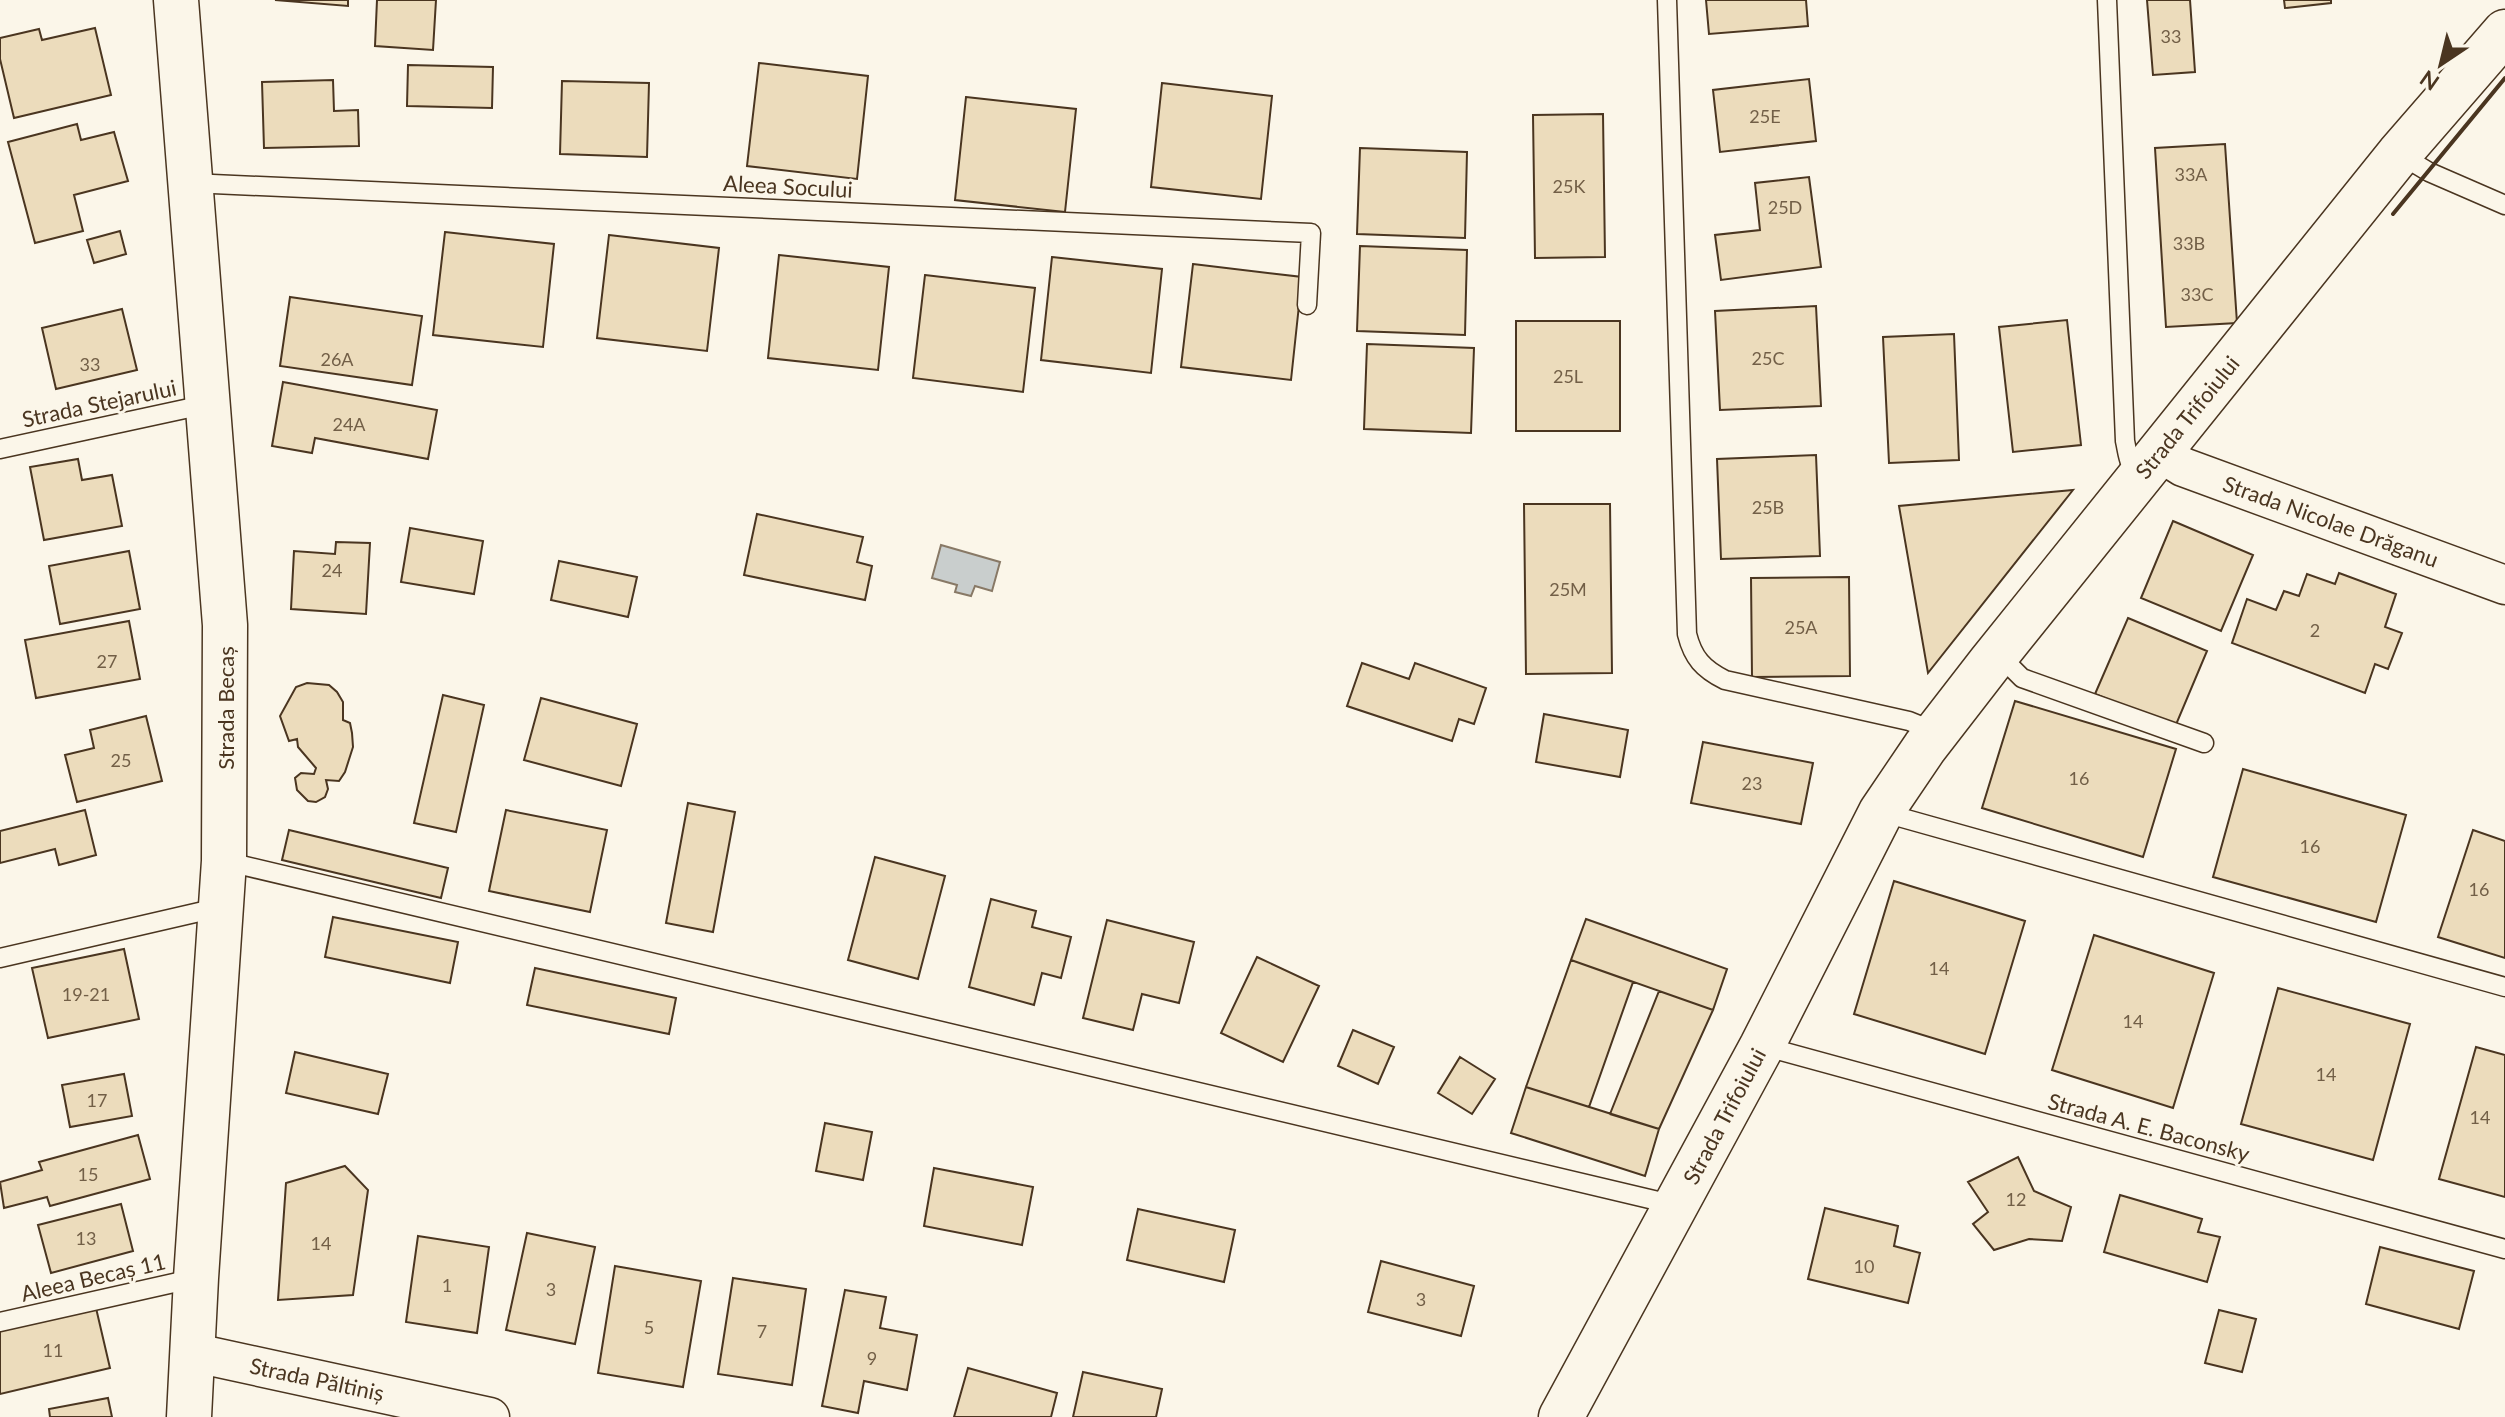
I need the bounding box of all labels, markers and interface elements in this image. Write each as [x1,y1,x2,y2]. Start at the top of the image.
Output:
north arrow [2401,24,2481,104]
house number: 33 [2161,25,2181,47]
text: N [2415,65,2444,97]
house number: 25E [1749,105,1781,127]
house number: 33A [2174,163,2208,185]
street label: Aleea Socului [723,169,853,203]
house number: 25K [1553,175,1585,197]
house number: 25D [1768,196,1802,218]
house number: 33B [2173,232,2205,254]
house number: 33C [2181,283,2213,305]
house number: 25C [1752,347,1784,369]
house number: 26A [320,348,354,370]
street label: Strada Trifoiului [2129,350,2245,484]
house number: 33 [80,353,100,375]
house number: 25L [1553,365,1583,387]
street label: Strada Stejarului [19,373,179,433]
house number: 24A [332,413,366,435]
street label: Strada Nicolae Drăganu [2220,469,2442,573]
house number: 25B [1752,496,1784,518]
house number: 24 [322,559,342,581]
house number: 25M [1549,578,1587,600]
house number: 25A [1784,616,1818,638]
house number: 2 [2310,619,2320,641]
street label: Strada Becaș [212,646,239,770]
house number: 27 [97,650,117,672]
house number: 25 [111,749,131,771]
house number: 16 [2069,767,2089,789]
house number: 23 [1742,772,1762,794]
house number: 16 [2300,835,2320,857]
house number: 16 [2469,878,2489,900]
house number: 14 [1929,957,1949,979]
house number: 19-21 [62,983,110,1005]
house number: 14 [2123,1010,2143,1032]
street label: Strada Trifoiului [1677,1043,1771,1189]
house number: 14 [2316,1063,2336,1085]
street label: Strada A. E. Baconsky [2045,1087,2253,1167]
house number: 17 [87,1089,107,1111]
house number: 14 [2470,1106,2490,1128]
house number: 15 [78,1163,98,1185]
house number: 12 [2006,1188,2026,1210]
house number: 13 [76,1227,96,1249]
house number: 14 [311,1232,331,1254]
street label: Aleea Becaș 11 [18,1247,168,1307]
house number: 10 [1854,1255,1874,1277]
house number: 1 [442,1274,452,1296]
house number: 3 [546,1278,556,1300]
house number: 3 [1416,1288,1426,1310]
house number: 5 [644,1316,654,1338]
house number: 7 [757,1320,767,1342]
house number: 11 [43,1339,63,1361]
house number: 9 [867,1347,877,1369]
street label: Strada Păltiniș [247,1352,387,1406]

